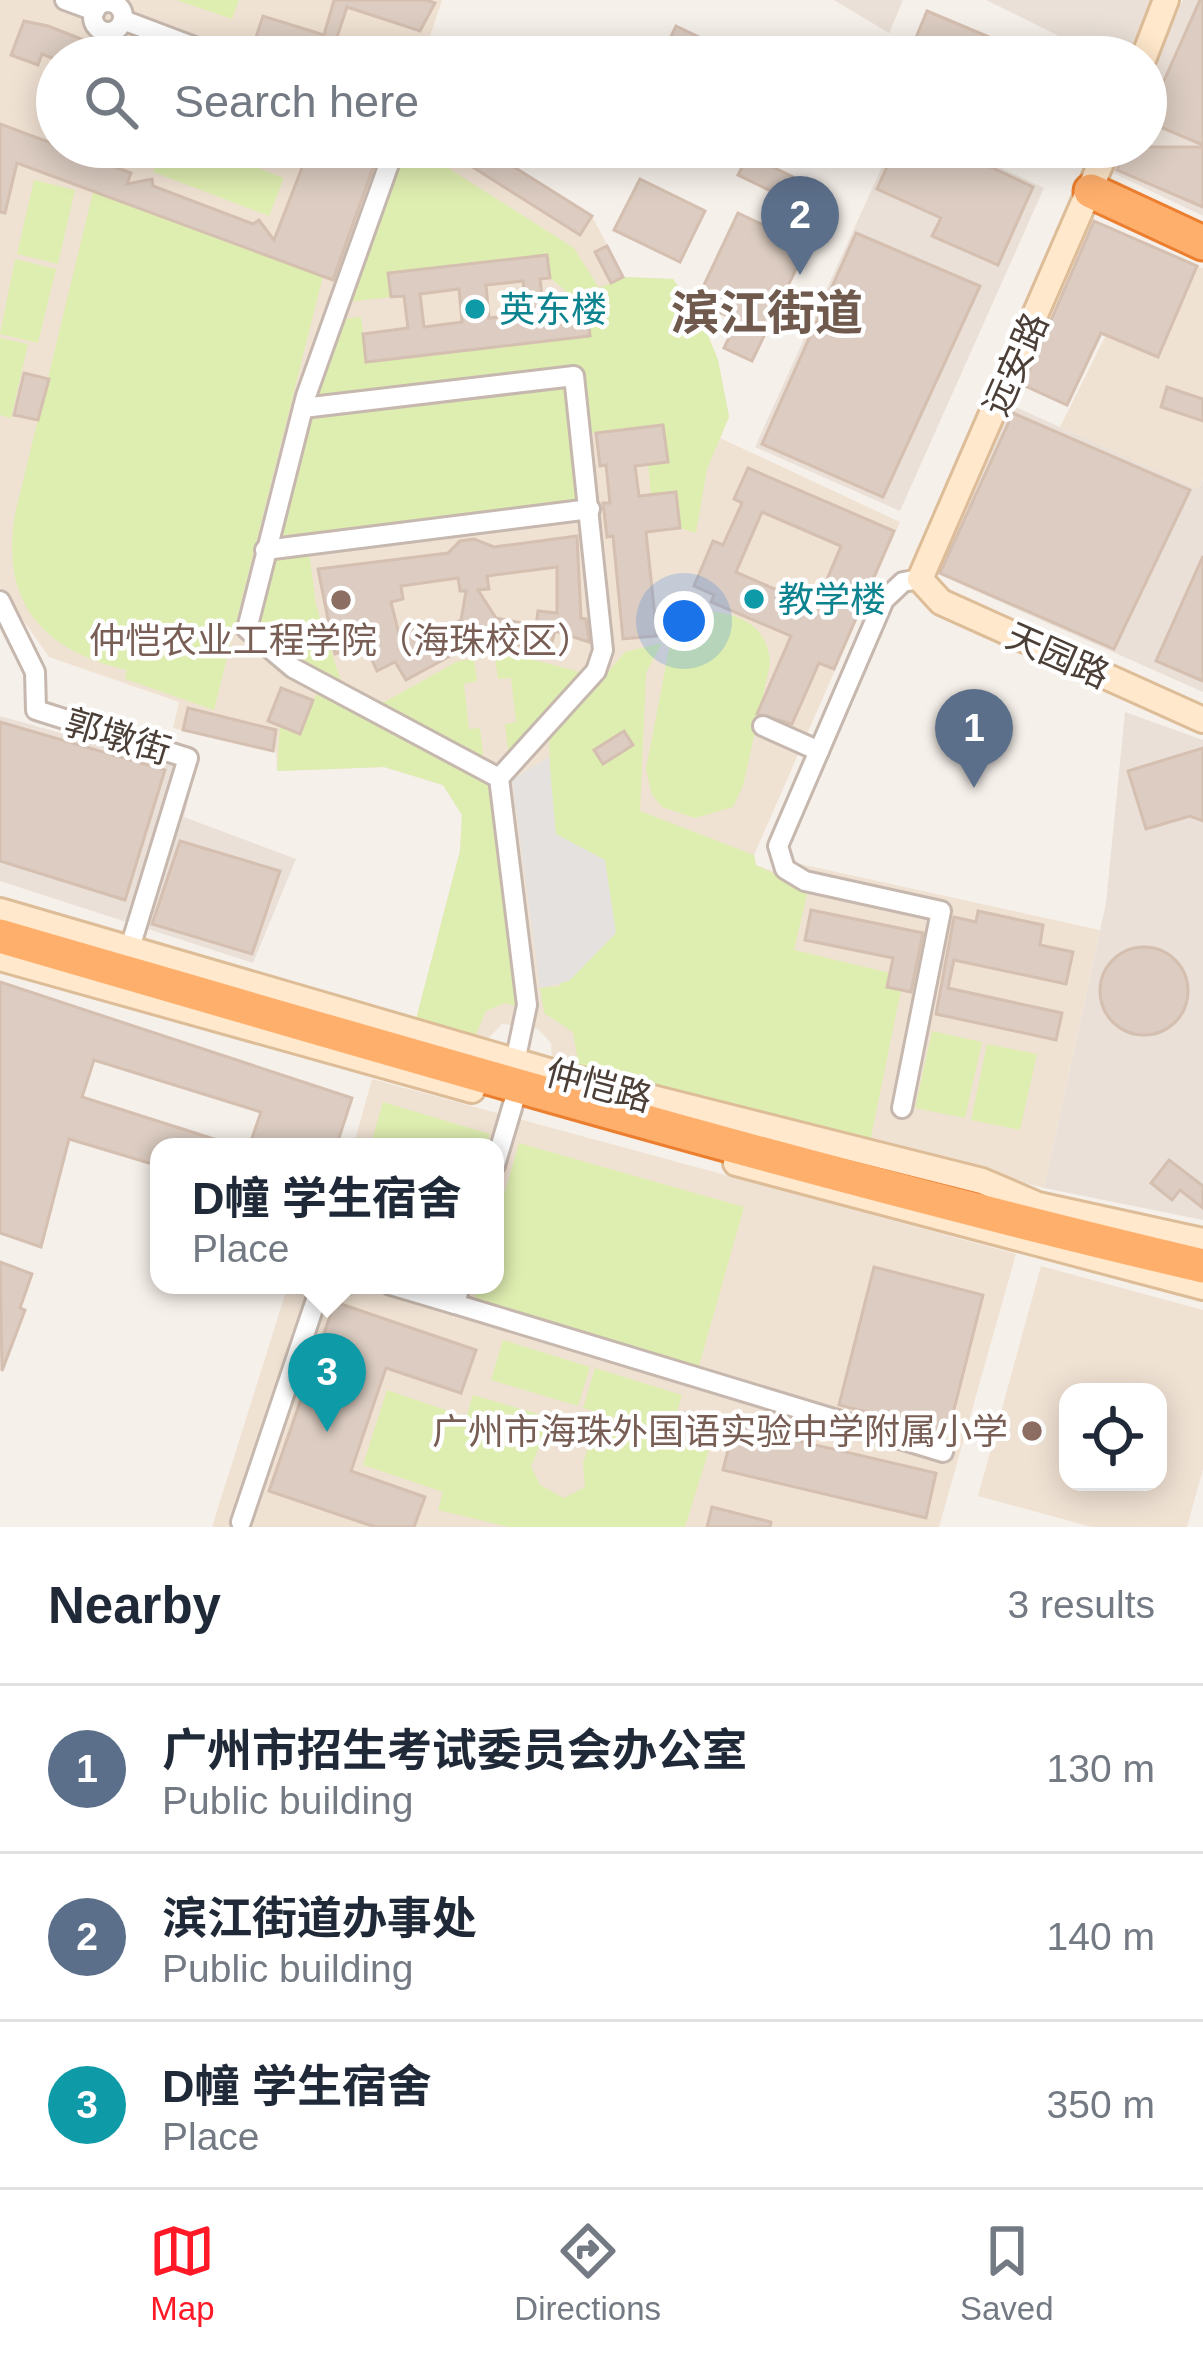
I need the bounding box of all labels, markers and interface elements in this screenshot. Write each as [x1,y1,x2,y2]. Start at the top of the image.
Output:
search box [36,36,1167,168]
icon: search [78,69,144,135]
text: Search here [174,76,419,127]
pin: 2 [761,176,839,275]
district label: 滨江街道 [671,287,863,340]
place label: 英东楼 [499,289,607,330]
marker: 英东楼 [462,296,488,322]
street label: 远安路 [975,307,1056,422]
place label: 教学楼 [778,579,886,620]
marker: 教学楼 [741,586,767,612]
marker: 仲恺农业工程学院（海珠校区） [328,587,354,613]
your location [654,591,714,651]
street label: 天园路 [1000,615,1115,696]
place label: 仲恺农业工程学院（海珠校区） [89,620,593,661]
pin: 1 [935,689,1013,788]
street label: 郭墩街 [60,701,175,772]
street label: 仲恺路 [541,1052,656,1119]
popup [150,1138,504,1294]
text: D幢 学生宿舍 [192,1173,462,1224]
text: Place [192,1227,290,1270]
pin: 3 [288,1333,366,1432]
map controls [1059,1383,1167,1491]
button: locate [1059,1383,1167,1491]
place label: 广州市海珠外国语实验中学附属小学 [432,1411,1008,1452]
marker: 广州市海珠外国语实验中学附属小学 [1019,1418,1045,1444]
text: Nearby [48,1577,221,1634]
text: 3 results [1008,1583,1155,1626]
text: 广州市招生考试委员会办公室 [162,1725,747,1776]
text: 1 [76,1747,98,1790]
text: 130 m [1047,1747,1155,1790]
text: Public building [162,1779,414,1822]
text: 滨江街道办事处 [162,1893,477,1944]
text: 2 [76,1915,98,1958]
text: 140 m [1047,1915,1155,1958]
text: Public building [162,1947,414,1990]
text: D幢 学生宿舍 [162,2061,432,2112]
text: 3 [76,2083,98,2126]
text: 350 m [1047,2083,1155,2126]
text: Place [162,2115,260,2158]
tab: Map [149,2218,215,2328]
tab: Directions [514,2218,661,2328]
tab: Saved [960,2218,1054,2328]

